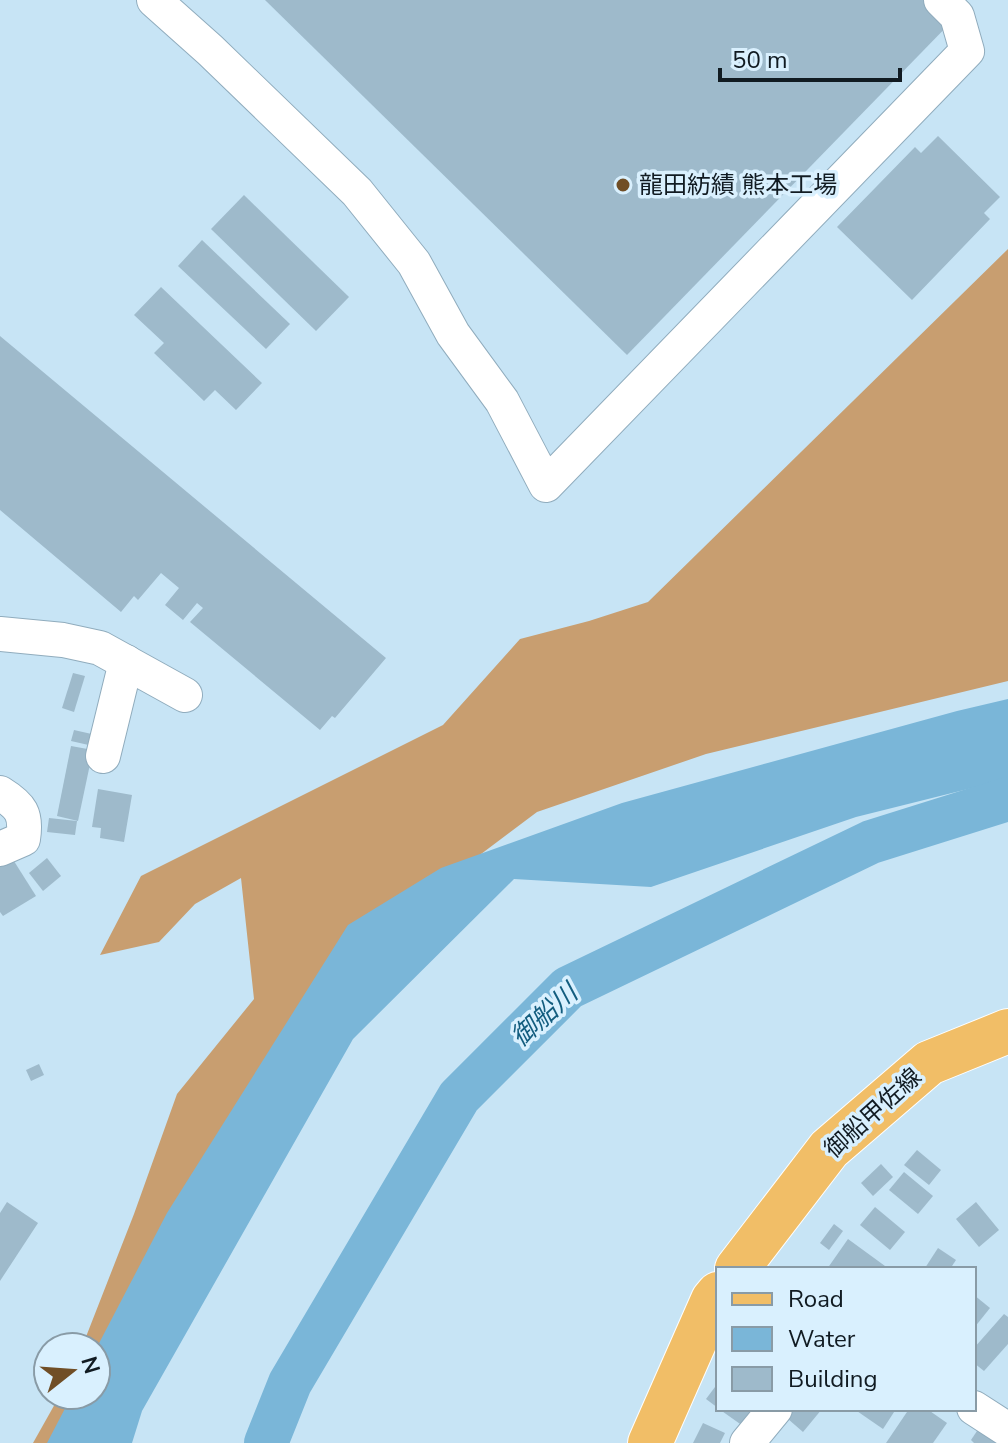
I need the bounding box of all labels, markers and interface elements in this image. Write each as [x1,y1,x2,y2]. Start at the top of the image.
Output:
scale bar [720,32,900,82]
text: 50 m [732,44,788,76]
place label: 龍田紡績 熊本工場 [639,169,837,201]
marker: 龍田紡績 熊本工場 [614,176,632,194]
water label: 御船川 [504,974,587,1054]
street label: 御船甲佐線 [818,1061,928,1165]
legend [716,1267,976,1411]
text: Road [788,1283,844,1315]
text: Water [788,1323,856,1355]
north arrow [32,1331,112,1411]
text: N [73,1353,107,1378]
text: Building [788,1363,878,1395]

